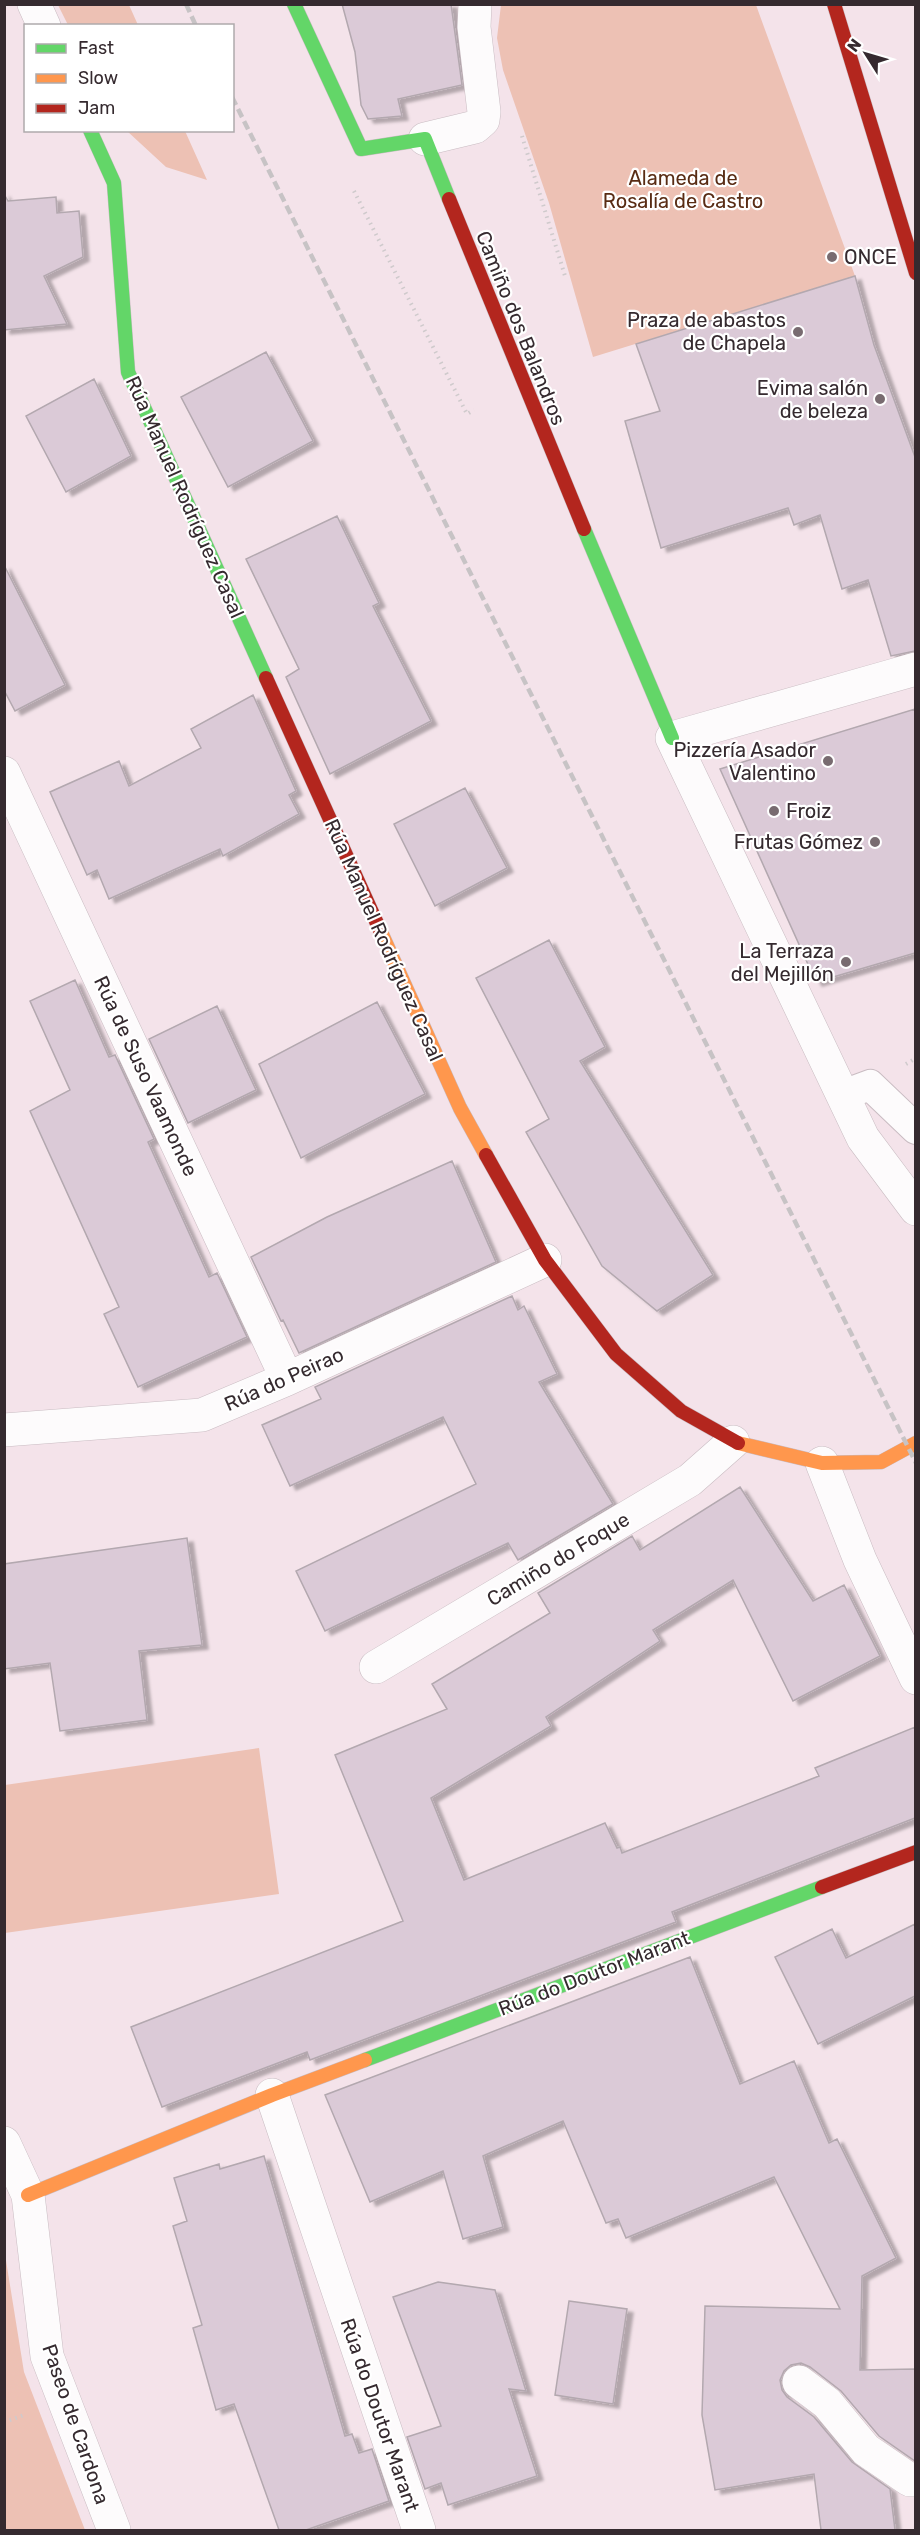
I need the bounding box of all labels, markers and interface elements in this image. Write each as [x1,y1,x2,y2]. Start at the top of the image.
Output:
legend [24,24,234,132]
north arrow [836,24,896,84]
text: N [843,35,865,56]
text: Fast [78,37,114,59]
text: Slow [78,67,118,89]
text: Jam [78,97,115,119]
park label: Alameda de Rosalía de Castro [603,166,763,213]
street label: Camiño dos Balandros [471,227,571,429]
place label: ONCE [844,245,897,269]
marker: ONCE [825,250,839,264]
place label: Praza de abastos de Chapela [627,308,786,355]
marker: Praza de abastos de Chapela [791,325,805,339]
street label: Rúa Manuel Rodríguez Casal [121,372,249,622]
place label: Evima salón de beleza [757,376,868,423]
marker: Evima salón de beleza [873,392,887,406]
place label: Pizzería Asador Valentino [673,738,816,785]
marker: Pizzería Asador Valentino [821,754,835,768]
place label: Froiz [786,799,831,823]
marker: Froiz [767,804,781,818]
street label: Rúa Manuel Rodríguez Casal [320,815,448,1065]
place label: Frutas Gómez [734,830,863,854]
marker: Frutas Gómez [868,835,882,849]
place label: La Terraza del Mejillón [731,939,834,986]
marker: La Terraza del Mejillón [839,955,853,969]
street label: Rúa de Suso Vaamonde [89,972,203,1180]
street label: Rúa do Peirao [221,1342,347,1416]
street label: Camiño do Foque [482,1507,634,1611]
street label: Rúa do Doutor Marant [495,1925,693,2021]
street label: Rúa do Doutor Marant [336,2315,424,2515]
street label: Paseo de Cardona [37,2341,115,2507]

